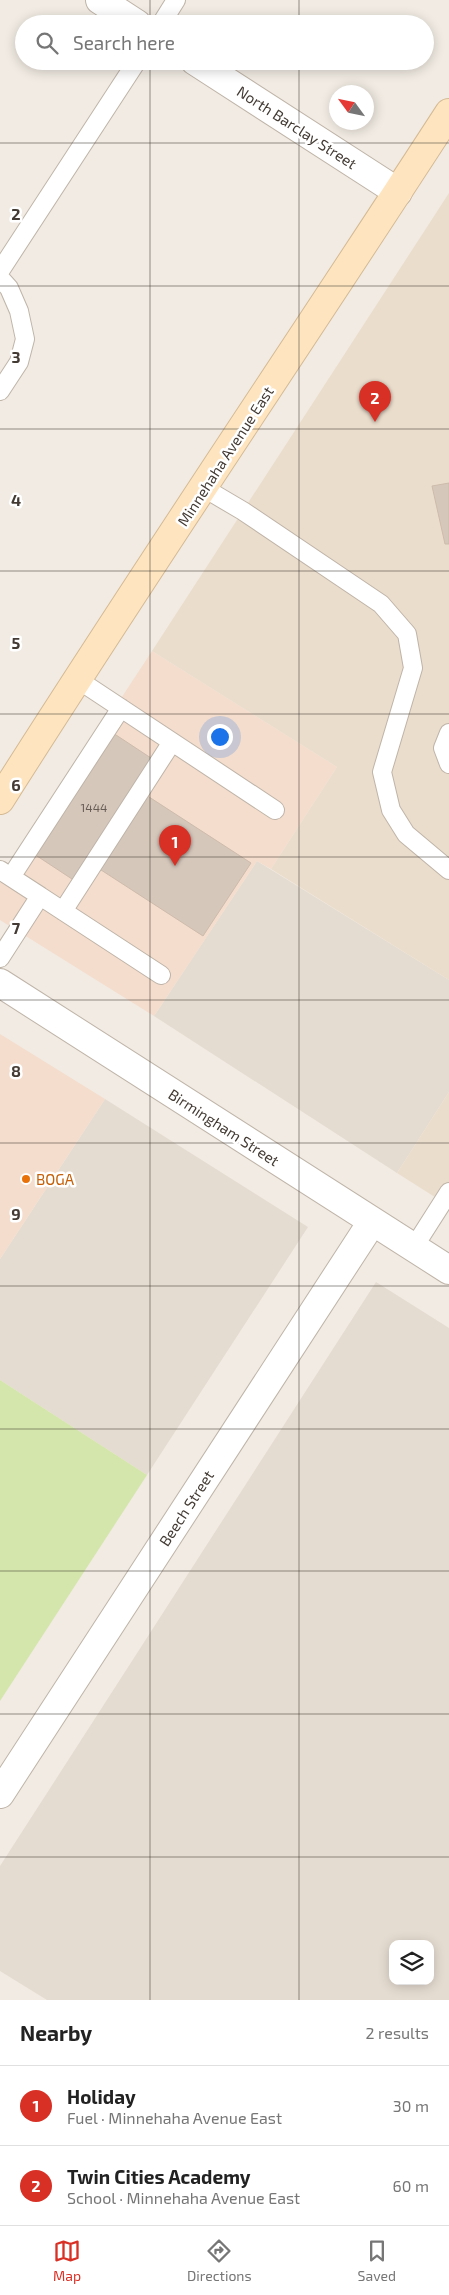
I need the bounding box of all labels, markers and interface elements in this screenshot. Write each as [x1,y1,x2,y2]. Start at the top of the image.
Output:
search box [15,15,434,70]
icon: search [33,29,61,57]
text: Search here [73,31,175,54]
street label: North Barclay Street [234,82,360,173]
north arrow [329,85,374,130]
text: 2 [11,204,21,223]
text: 3 [11,347,21,366]
pin: 2 [359,381,391,422]
street label: Minnehaha Avenue East [173,383,277,529]
text: 4 [11,490,21,509]
text: 5 [12,633,21,652]
your location [207,724,233,750]
text: 6 [11,775,21,794]
house number: 1444 [81,800,107,814]
pin: 1 [159,825,191,866]
text: 7 [12,918,21,937]
text: 8 [11,1061,21,1080]
street label: Birmingham Street [165,1085,283,1170]
place label: BOGA [36,1170,75,1188]
marker: BOGA [20,1173,32,1185]
text: 9 [11,1204,21,1223]
street label: Beech Street [155,1467,217,1549]
map controls [389,1940,434,1985]
button: layers [389,1940,434,1985]
text: Nearby [20,2020,92,2045]
text: 2 results [366,2023,429,2042]
text: Holiday [67,2085,136,2108]
text: 1 [33,2096,39,2115]
text: 30 m [393,2096,429,2115]
text: Fuel · Minnehaha Avenue East [67,2108,282,2127]
text: Twin Cities Academy [67,2165,251,2188]
text: 2 [31,2176,41,2195]
text: 60 m [393,2176,429,2195]
text: School · Minnehaha Avenue East [67,2188,300,2207]
tab: Map [53,2237,81,2284]
tab: Directions [187,2237,252,2284]
tab: Saved [358,2237,396,2284]

